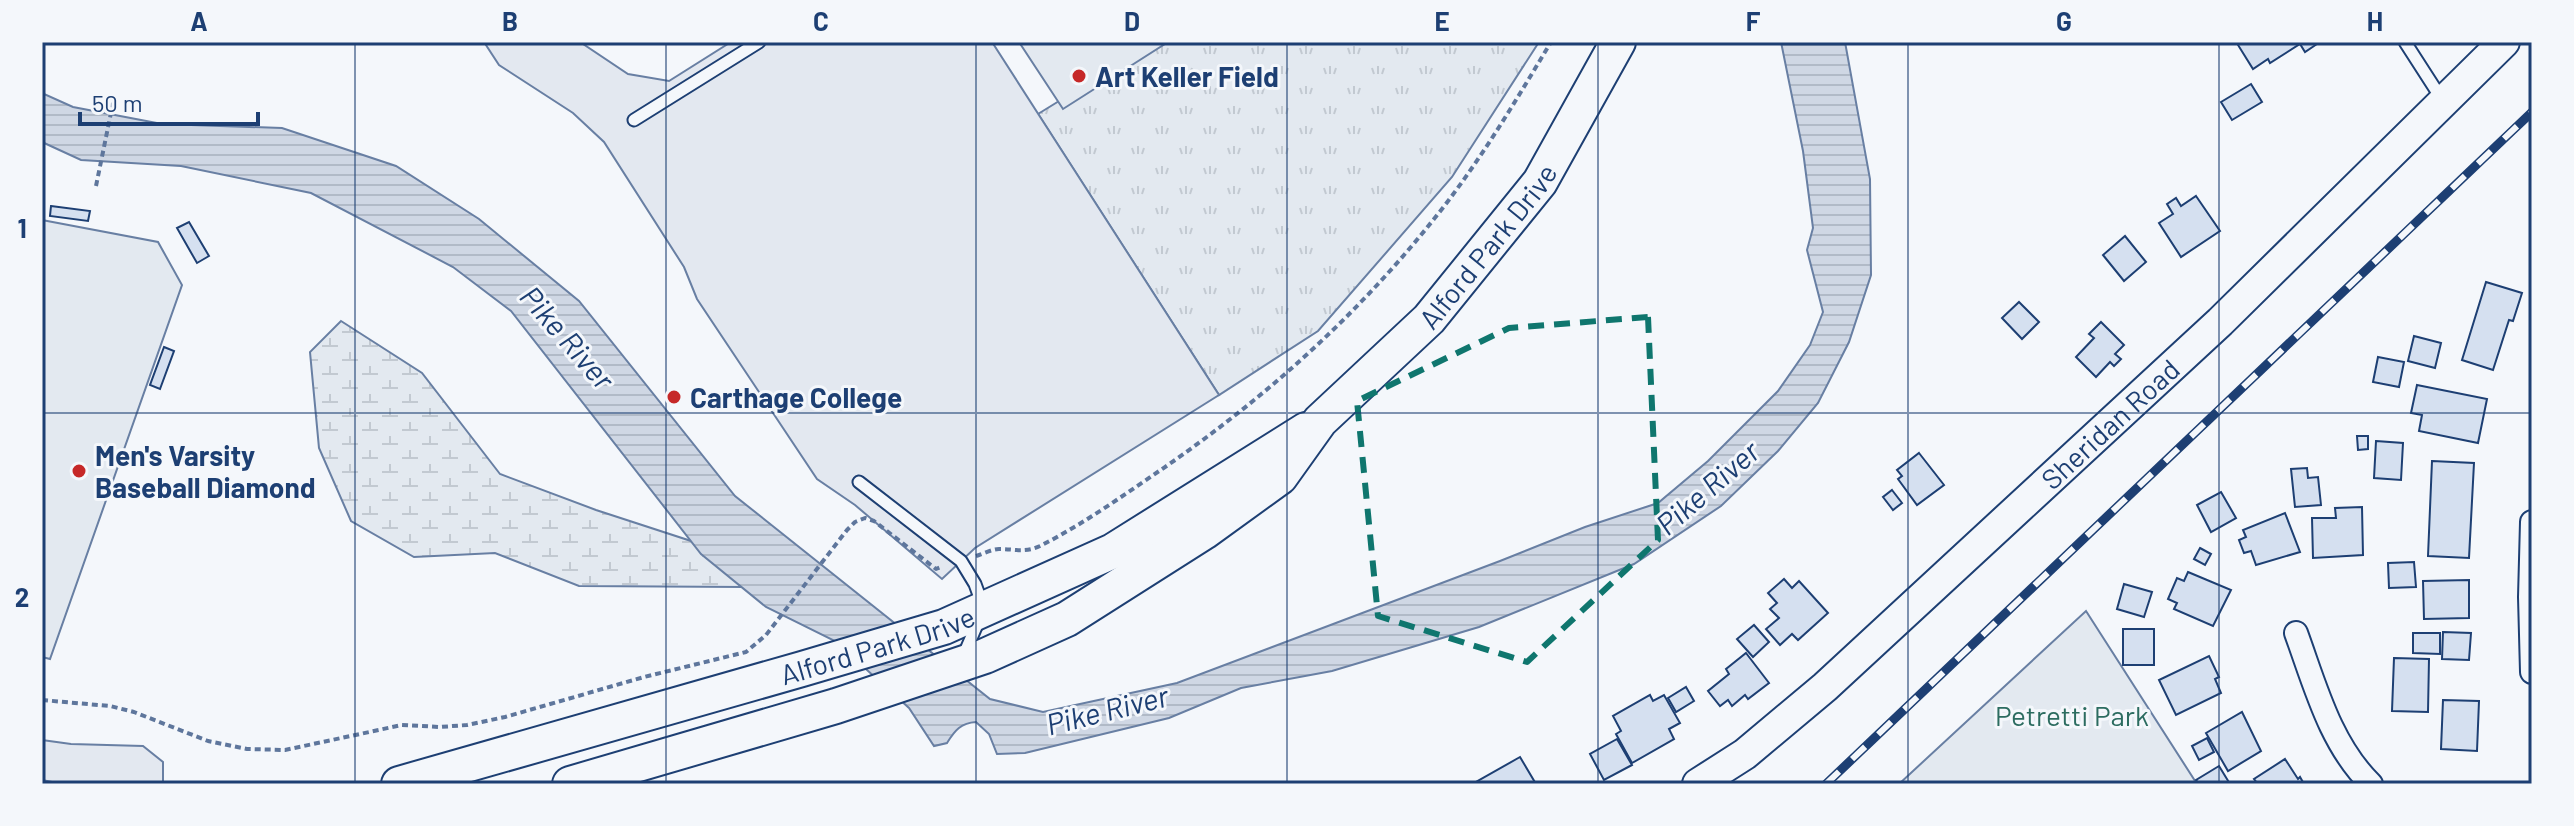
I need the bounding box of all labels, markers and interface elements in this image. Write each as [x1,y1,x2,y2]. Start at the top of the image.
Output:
text: A [190,5,208,36]
text: B [502,5,518,36]
text: C [813,5,829,36]
text: D [1124,5,1140,36]
text: E [1434,5,1450,36]
text: F [1746,5,1761,36]
text: G [2056,5,2072,36]
text: H [2367,5,2383,36]
place label: Art Keller Field [1095,59,1279,93]
marker: Art Keller Field [1070,67,1088,85]
scale bar [80,76,258,126]
text: 50 m [92,88,143,117]
street label: Alford Park Drive [1411,158,1564,335]
text: 1 [17,212,27,243]
water label: Pike River [514,278,623,397]
street label: Sheridan Road [2034,352,2186,496]
place label: Carthage College [690,380,902,414]
marker: Carthage College [665,388,683,406]
water label: Pike River [1648,432,1767,541]
place label: Men's Varsity Baseball Diamond [95,438,316,504]
marker: Men's Varsity Baseball Diamond [70,462,88,480]
text: 2 [15,581,29,612]
street label: Alford Park Drive [776,599,980,691]
water label: Pike River [1042,676,1173,742]
park label: Petretti Park [1995,698,2149,732]

